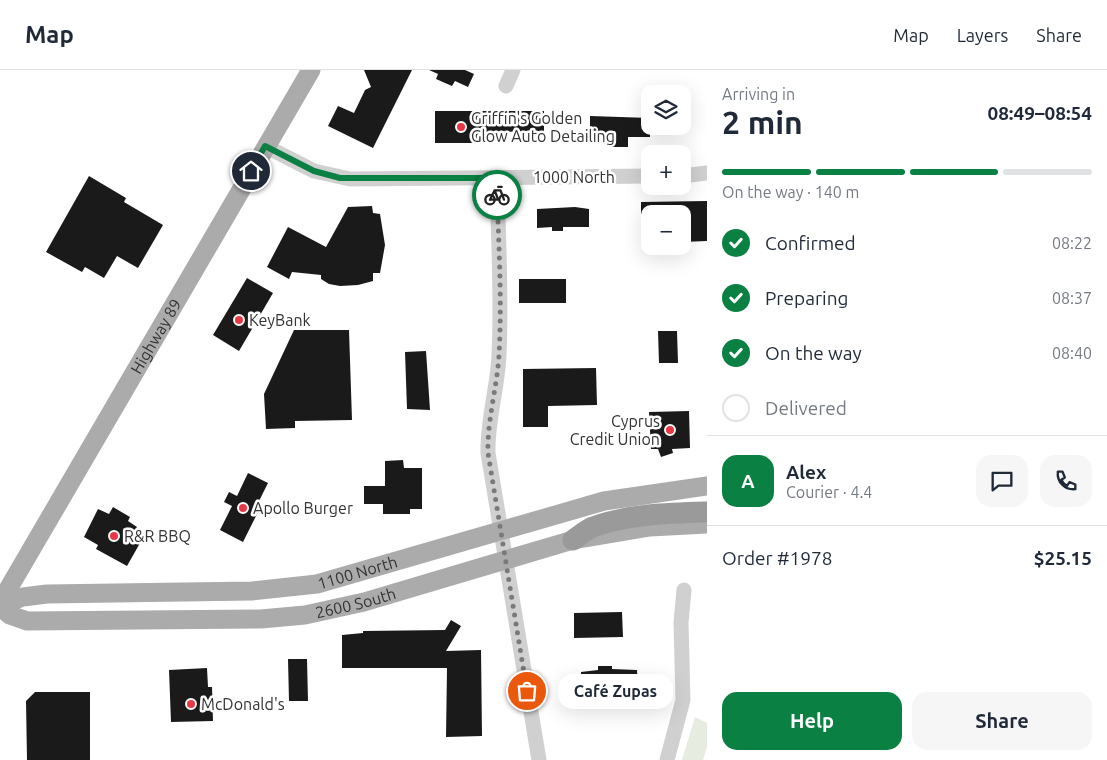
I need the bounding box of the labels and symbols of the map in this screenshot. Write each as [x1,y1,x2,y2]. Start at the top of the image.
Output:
place label: Griffin's Golden Glow Auto Detailing [471,109,615,145]
marker: Griffin's Golden Glow Auto Detailing [455,121,467,133]
pin [230,150,272,192]
street label: 1000 North [533,168,615,186]
courier [472,170,522,220]
street label: Highway 89 [127,296,185,377]
place label: KeyBank [249,311,311,329]
marker: KeyBank [233,314,245,326]
place label: Cyprus Credit Union [570,412,660,448]
marker: Cyprus Credit Union [664,424,676,436]
place label: Apollo Burger [253,499,353,517]
marker: Apollo Burger [237,502,249,514]
place label: R&R BBQ [124,527,191,545]
marker: R&R BBQ [108,530,120,542]
street label: 1100 North [315,552,399,592]
street label: 2600 South [314,584,398,621]
pin [506,670,548,712]
callout: Café Zupas [557,674,672,708]
place label: McDonald's [201,695,285,713]
marker: McDonald's [185,698,197,710]

